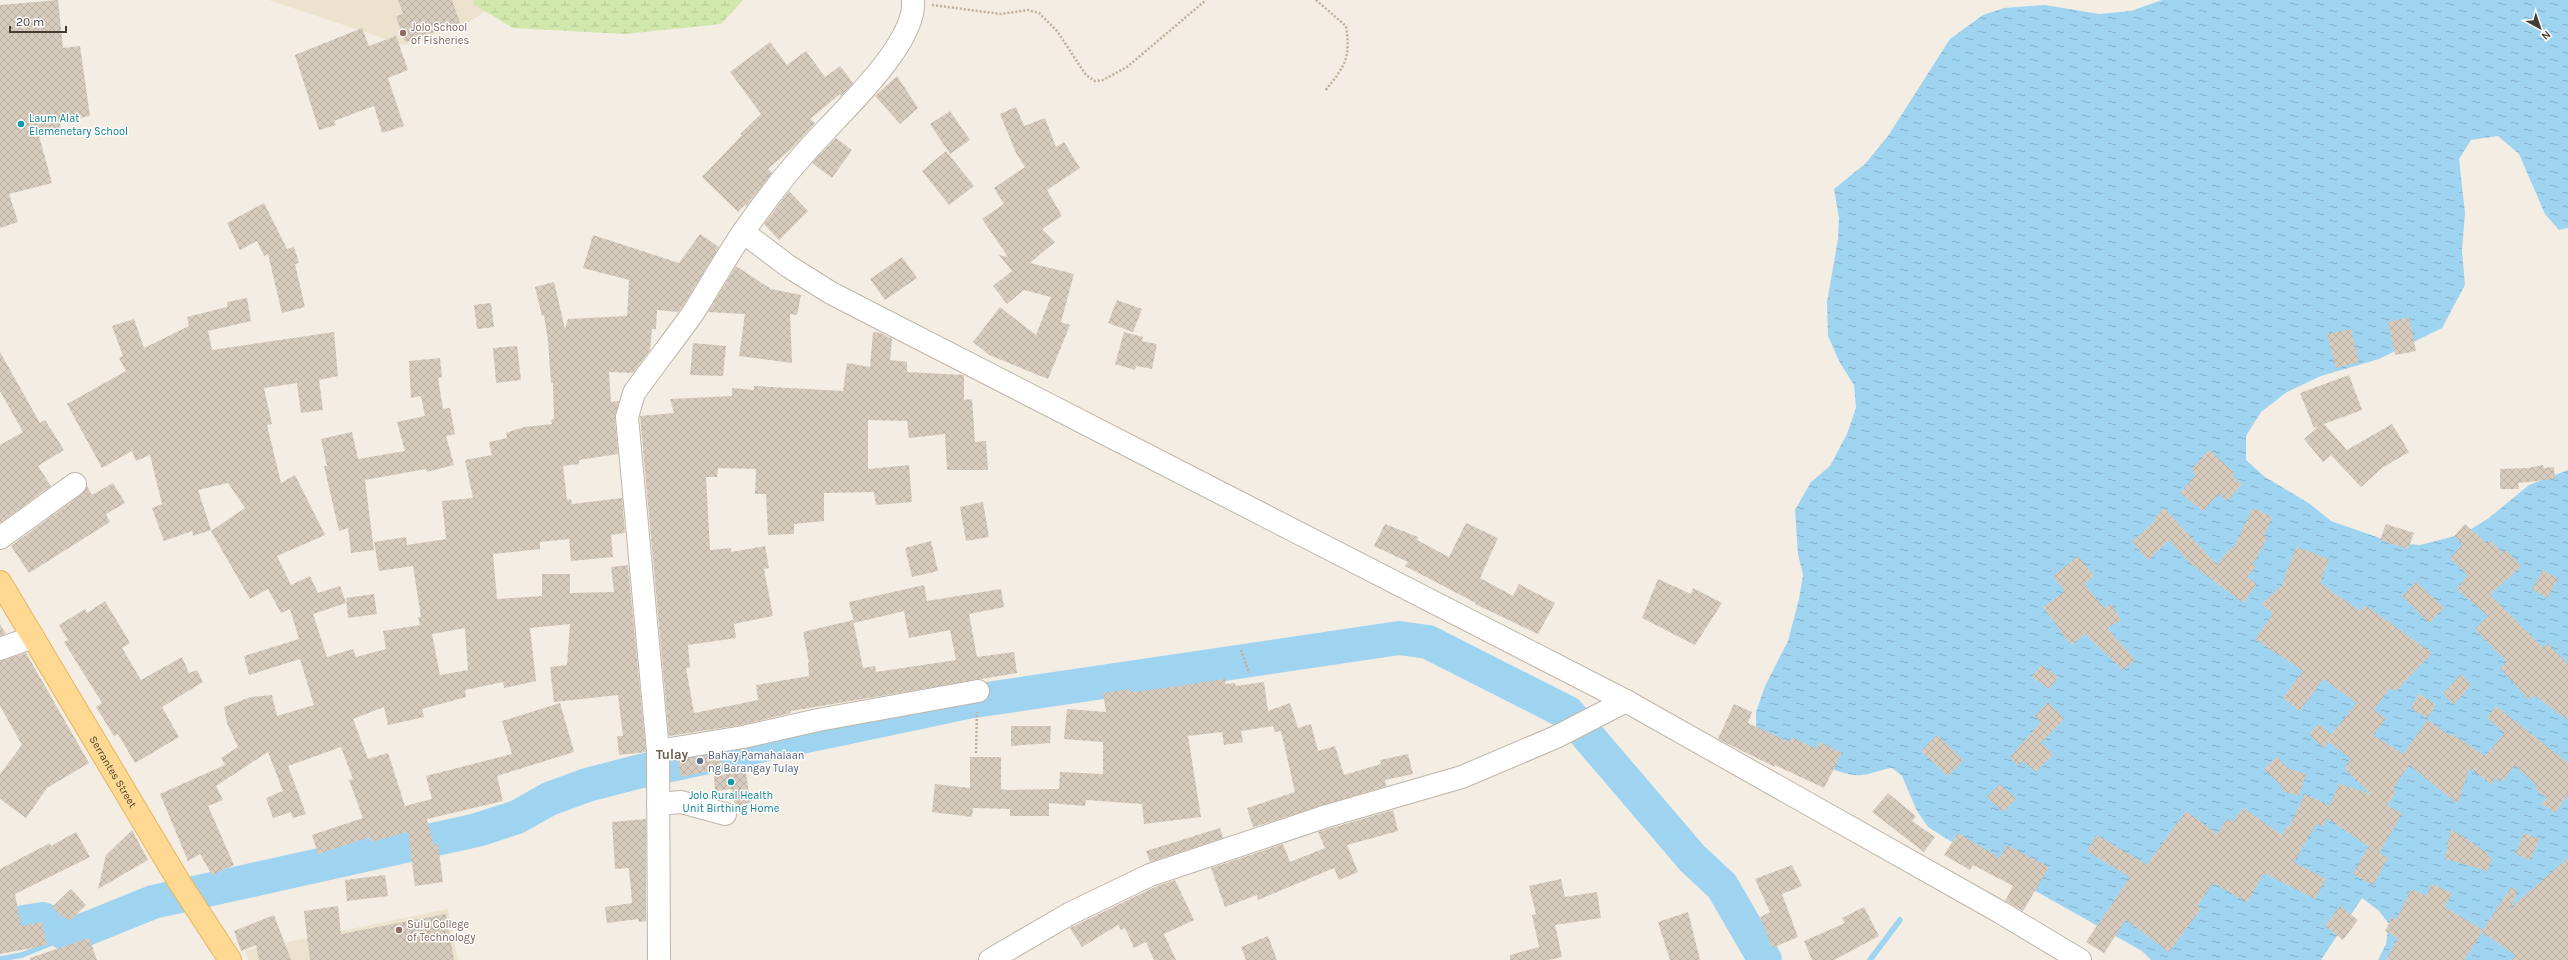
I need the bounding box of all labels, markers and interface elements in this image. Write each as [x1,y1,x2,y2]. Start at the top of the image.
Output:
scale bar [10,8,66,34]
north arrow [2520,8,2560,48]
text: 20 m [16,15,44,29]
place label: Jolo School of Fisheries [411,21,469,47]
marker: Jolo School of Fisheries [398,28,408,38]
text: N [2539,28,2553,43]
place label: Laum Alat Elemenetary School [29,112,128,138]
marker: Laum Alat Elemenetary School [16,119,26,129]
street label: Serrantes Street [87,733,140,810]
district label: Tulay [656,747,688,762]
place label: Bahay Pamahalaan ng Barangay Tulay [708,749,804,775]
marker: Bahay Pamahalaan ng Barangay Tulay [695,756,705,766]
marker: Jolo Rural Health Unit Birthing Home [726,777,736,787]
place label: Jolo Rural Health Unit Birthing Home [683,789,780,815]
place label: Sulu College of Technology [407,918,475,944]
marker: Sulu College of Technology [394,925,404,935]

